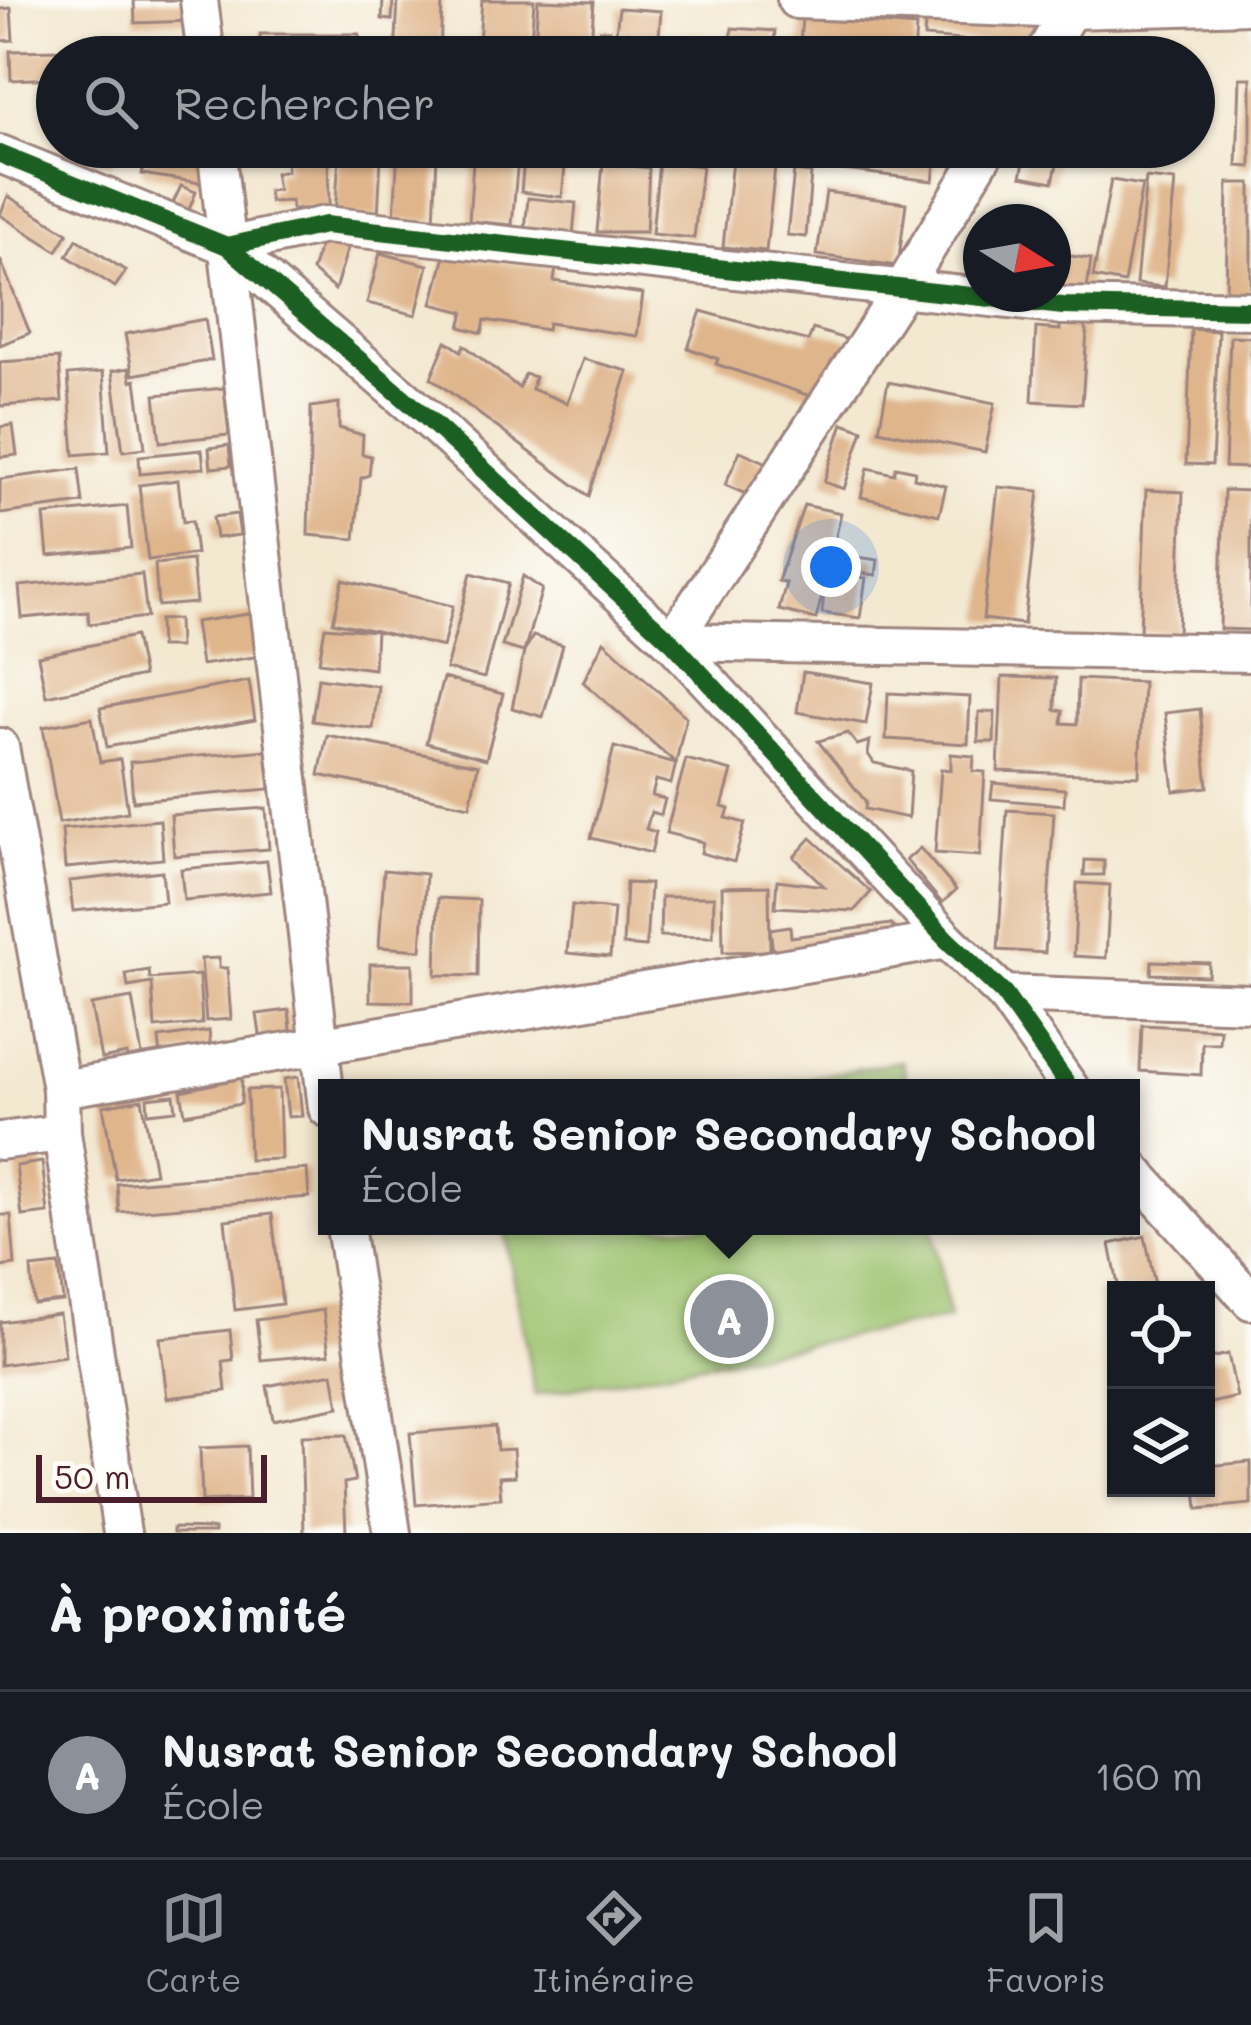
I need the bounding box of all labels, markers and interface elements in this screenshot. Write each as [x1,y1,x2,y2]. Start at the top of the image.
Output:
search box [36,36,1215,168]
icon: search [78,69,144,135]
text: Rechercher [174,73,435,131]
north arrow [963,204,1071,312]
your location [801,537,861,597]
popup [318,1079,1140,1235]
text: Nusrat Senior Secondary School [361,1103,1097,1161]
text: École [361,1161,463,1212]
pin: A [690,1274,768,1364]
map controls [1107,1281,1215,1497]
button: locate [1107,1281,1215,1389]
button: layers [1107,1389,1215,1497]
scale bar [36,1449,267,1502]
text: 50 m [54,1454,130,1497]
text: À proximité [48,1578,346,1645]
text: Nusrat Senior Secondary School [162,1720,898,1778]
text: A [73,1749,101,1800]
text: 160 m [1094,1749,1203,1800]
text: École [162,1778,264,1829]
tab: Carte [146,1885,241,2000]
tab: Itinéraire [533,1885,695,2000]
tab: Favoris [986,1885,1105,2000]

